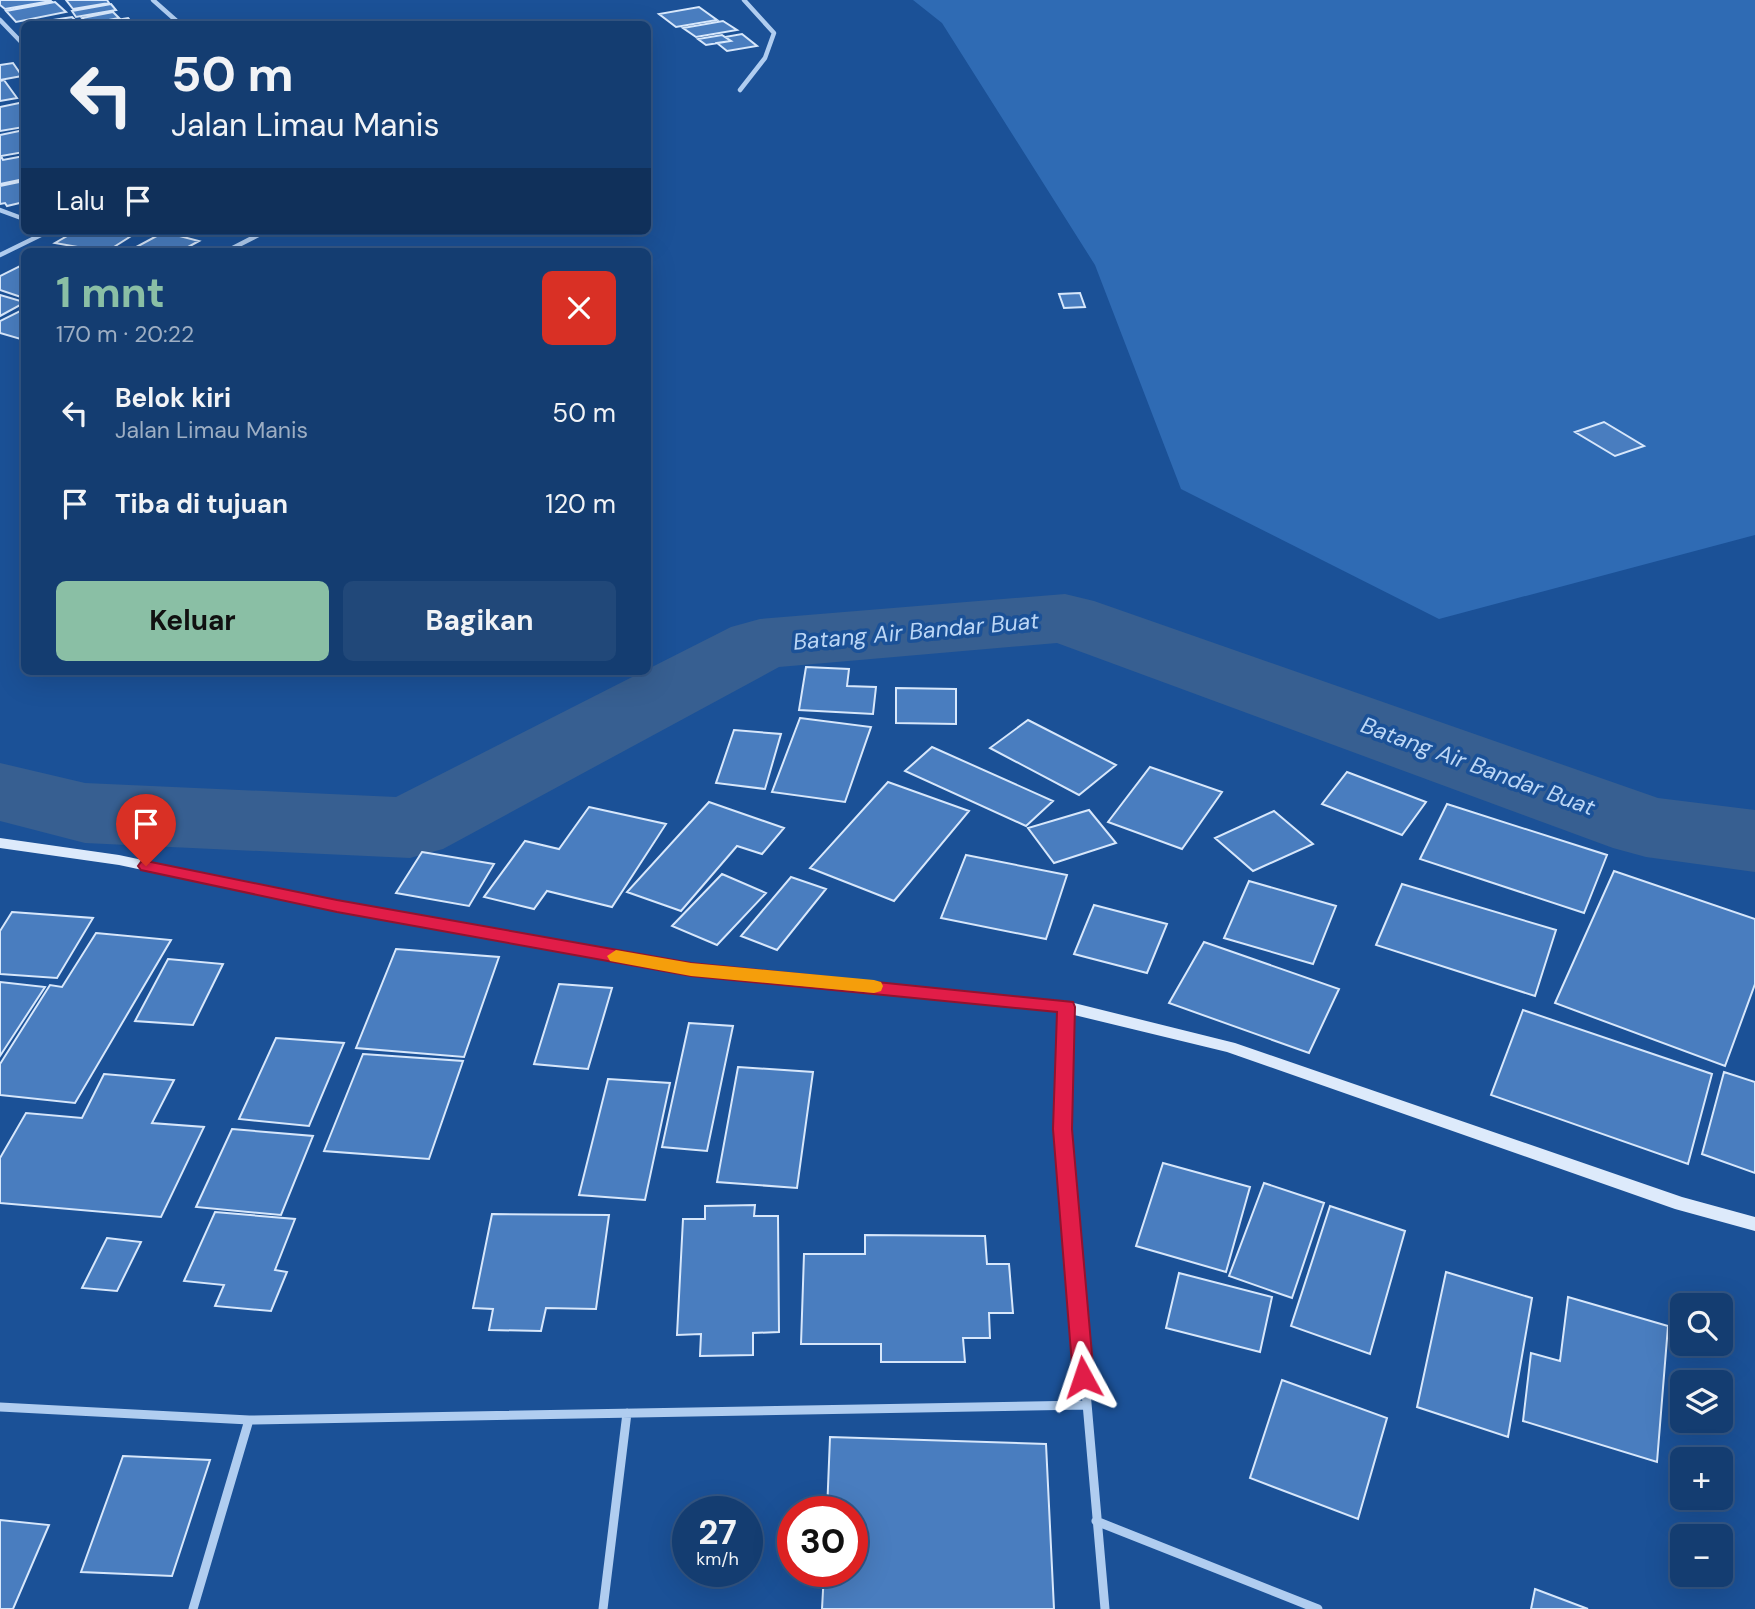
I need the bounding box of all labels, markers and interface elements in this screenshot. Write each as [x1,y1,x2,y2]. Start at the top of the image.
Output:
text: 50 m [171,42,294,106]
icon: left [56,49,147,140]
text: Jalan Limau Manis [171,104,440,146]
icon: arrive [119,182,157,220]
text: Lalu [56,184,105,218]
text: 1 mnt [56,265,165,320]
button: close [542,271,616,345]
text: 170 m · 20:22 [56,319,194,349]
text: Belok kiri [115,381,231,415]
icon: left [56,394,94,432]
text: 50 m [552,396,616,430]
text: Jalan Limau Manis [115,415,308,445]
icon: arrive [56,485,94,523]
text: Tiba di tujuan [115,487,288,521]
text: 120 m [545,487,616,521]
button: Keluar [56,581,329,661]
button: Bagikan [343,581,616,661]
water label: Batang Air Bandar Buat [792,605,1040,657]
water label: Batang Air Bandar Buat [1357,710,1599,822]
pin [116,794,176,866]
icon: arrive [127,805,165,843]
map controls [1670,1293,1733,1587]
button: search [1670,1293,1733,1356]
position arrow [1046,1340,1120,1414]
button: layers [1670,1370,1733,1433]
button: + [1670,1447,1733,1510]
speed limit sign: 30 [777,1496,868,1587]
text: 27 [698,1509,737,1555]
button: − [1670,1524,1733,1587]
text: km/h [696,1547,739,1571]

